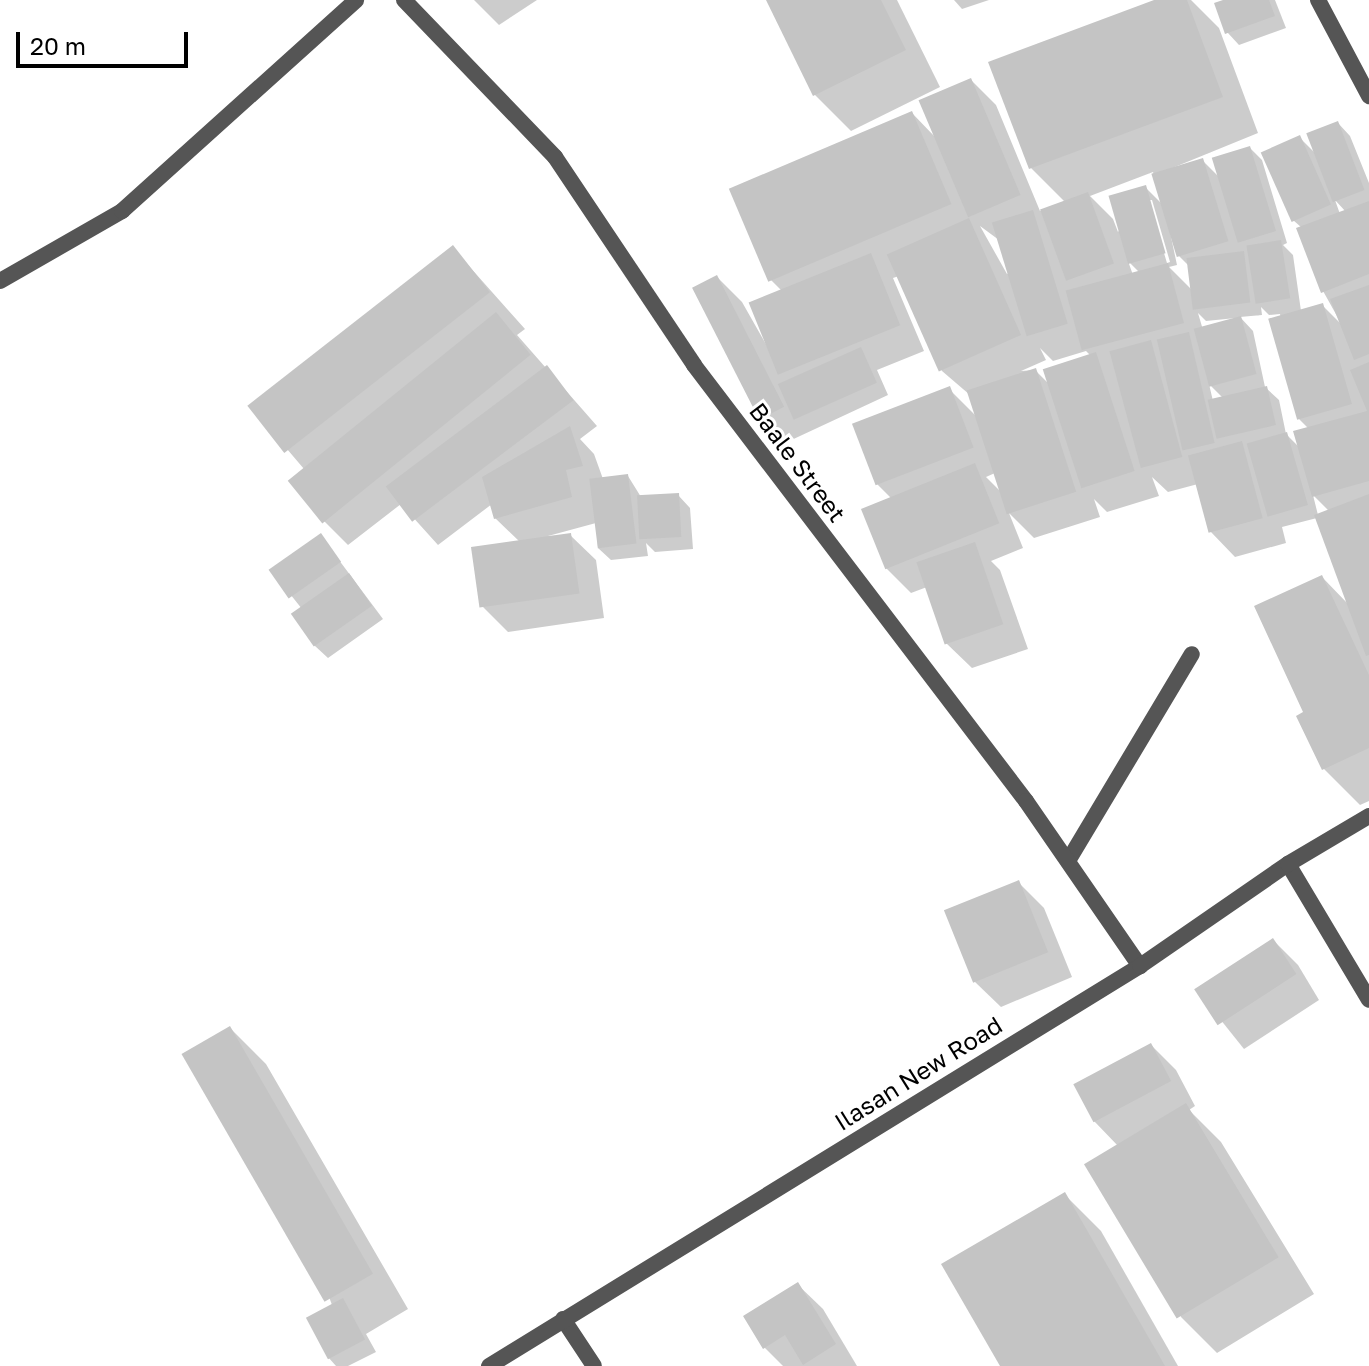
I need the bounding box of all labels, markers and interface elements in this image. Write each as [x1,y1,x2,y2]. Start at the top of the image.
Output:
scale bar [20,16,192,66]
text: 20 m [30,31,86,60]
street label: Baale Street [744,397,852,527]
street label: Ilasan New Road [829,1010,1007,1136]

